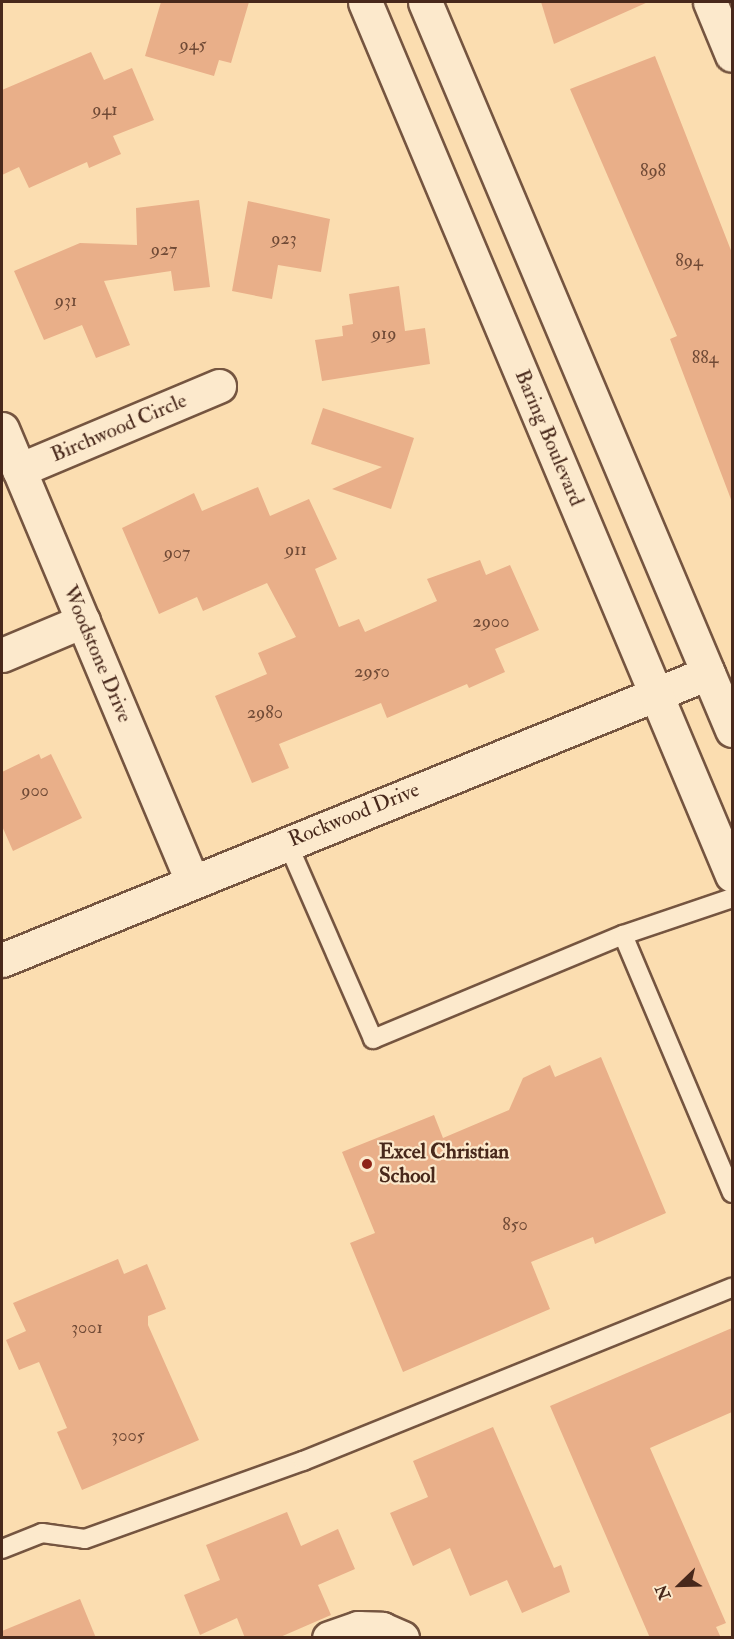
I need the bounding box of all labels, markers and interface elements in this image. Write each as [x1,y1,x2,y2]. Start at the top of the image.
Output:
house number: 945 [180,34,206,56]
house number: 941 [92,99,118,121]
house number: 898 [640,160,666,182]
house number: 923 [271,228,297,250]
house number: 927 [151,239,177,261]
house number: 894 [675,250,703,272]
house number: 931 [55,290,77,312]
house number: 919 [372,323,396,345]
house number: 884 [692,347,718,369]
street label: Baring Boulevard [509,366,589,510]
street label: Birchwood Circle [47,388,191,468]
house number: 911 [285,539,307,561]
house number: 907 [164,542,190,564]
street label: Woodstone Drive [57,582,137,726]
house number: 2900 [473,611,509,633]
house number: 2950 [354,661,390,683]
house number: 2980 [247,702,283,724]
street label: Rockwood Drive [285,777,423,853]
house number: 900 [21,780,49,802]
place label: Excel Christian School [379,1139,509,1189]
marker: Excel Christian School [360,1157,374,1171]
house number: 850 [502,1214,528,1236]
house number: 3001 [71,1317,103,1339]
house number: 3005 [111,1425,145,1447]
north arrow [650,1555,710,1615]
text: N [651,1582,675,1603]

